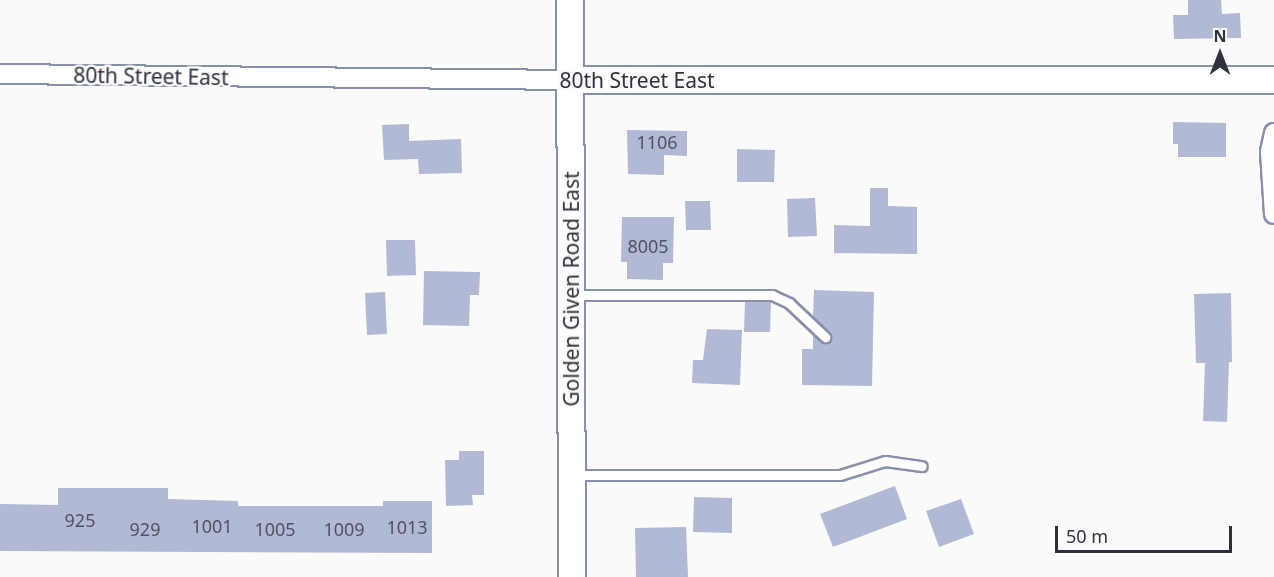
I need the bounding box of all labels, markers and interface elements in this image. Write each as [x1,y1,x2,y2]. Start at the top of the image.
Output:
north arrow [1190,24,1250,84]
text: N [1213,25,1227,47]
street label: 80th Street East [73,62,229,90]
street label: 80th Street East [559,67,715,93]
house number: 1106 [636,131,678,153]
street label: Golden Given Road East [558,171,584,407]
house number: 8005 [627,235,669,257]
house number: 925 [65,509,95,531]
scale bar [1058,514,1235,552]
house number: 1001 [191,515,233,537]
house number: 1013 [386,516,428,538]
house number: 929 [130,518,160,540]
house number: 1005 [254,518,296,540]
house number: 1009 [323,518,365,540]
text: 50 m [1066,524,1108,548]

